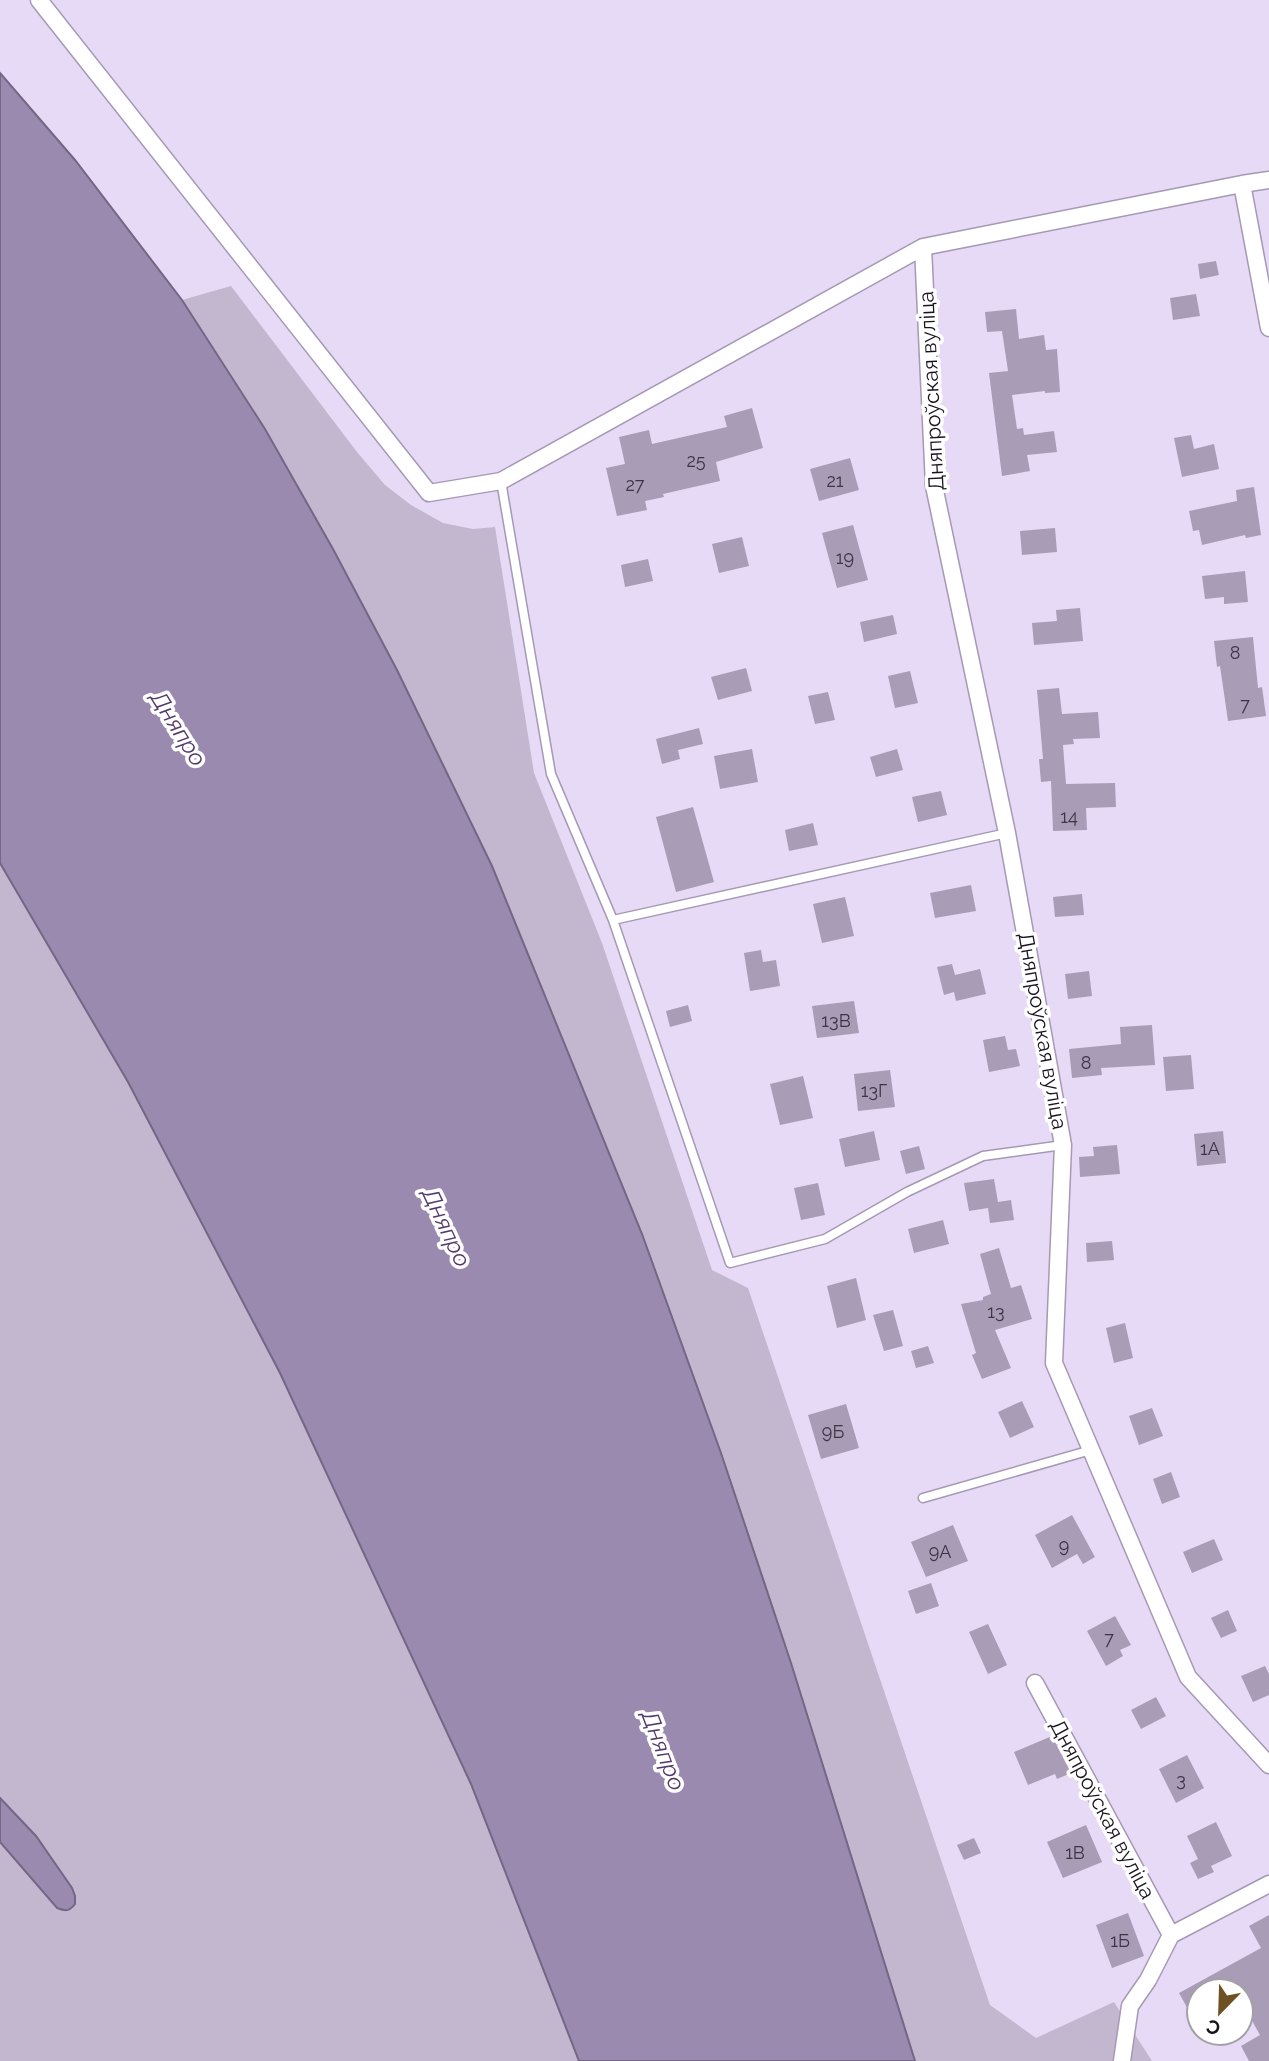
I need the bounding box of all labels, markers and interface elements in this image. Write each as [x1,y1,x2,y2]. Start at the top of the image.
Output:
street label: Дняпроўская вуліца [913,291,949,491]
house number: 25 [686,450,706,471]
house number: 21 [826,470,844,491]
house number: 27 [625,474,645,495]
house number: 19 [836,547,854,568]
house number: 8 [1230,642,1240,663]
water label: Дняпро [145,684,213,771]
house number: 7 [1240,694,1250,715]
house number: 14 [1060,806,1078,827]
street label: Дняпроўская вуліца [1013,931,1073,1131]
house number: 13В [821,1010,851,1031]
house number: 8 [1081,1052,1091,1073]
house number: 13Г [861,1080,887,1101]
house number: 1А [1200,1138,1220,1159]
water label: Дняпро [417,1182,477,1271]
house number: 13 [987,1301,1005,1322]
house number: 9Б [822,1421,844,1442]
house number: 9 [1059,1535,1069,1556]
house number: 9А [929,1541,951,1562]
house number: 7 [1104,1628,1114,1649]
water label: Дняпро [636,1705,692,1794]
street label: Дняпроўская вуліца [1045,1715,1161,1903]
house number: 3 [1176,1769,1186,1790]
house number: 1В [1065,1842,1085,1863]
house number: 1Б [1110,1930,1130,1951]
north arrow [1185,1977,1255,2047]
text: С [1203,2015,1224,2040]

